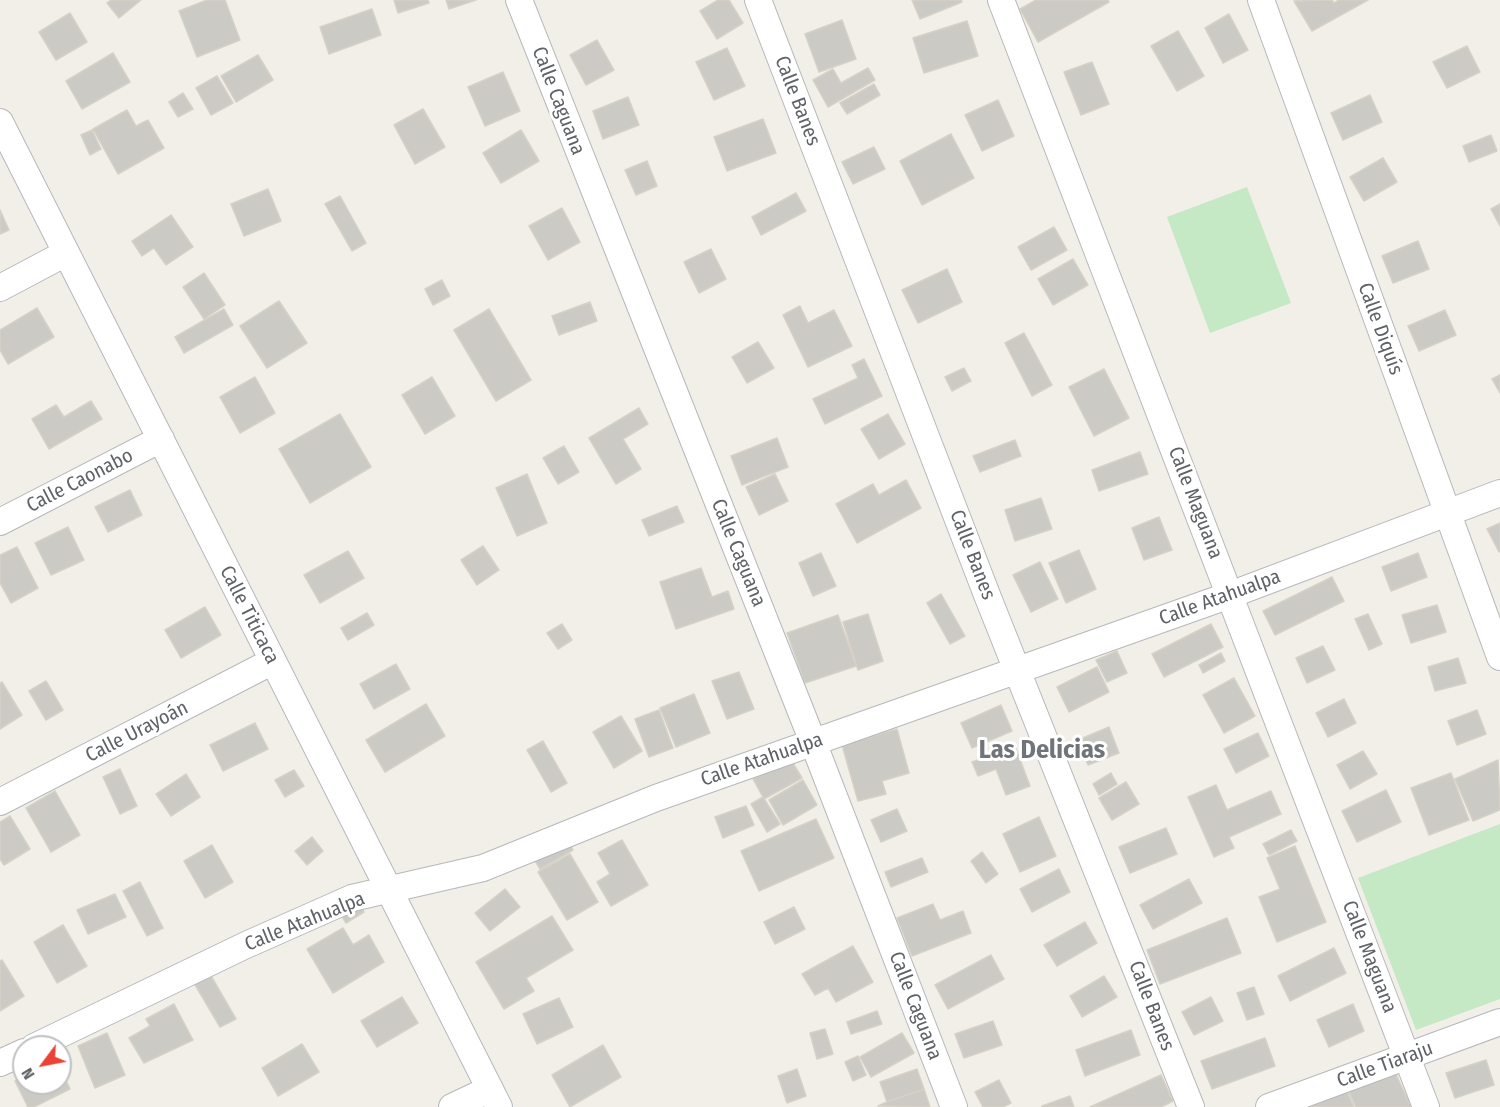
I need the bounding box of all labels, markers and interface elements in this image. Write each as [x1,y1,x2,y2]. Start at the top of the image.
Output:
street label: Calle Caguana [526,44,590,158]
street label: Calle Banes [769,53,825,149]
street label: Calle Diquís [1352,280,1408,378]
street label: Calle Caonabo [23,444,137,518]
street label: Calle Maguana [1163,444,1227,562]
street label: Calle Caguana [706,496,770,610]
street label: Calle Banes [944,507,1000,603]
street label: Calle Titicaca [214,562,284,668]
street label: Calle Atahualpa [1156,565,1284,631]
street label: Calle Urayoán [82,696,192,768]
street label: Calle Atahualpa [698,728,826,792]
district label: Las Delicias [979,735,1105,767]
street label: Calle Atahualpa [241,887,369,957]
street label: Calle Maguana [1337,898,1401,1016]
street label: Calle Caguana [883,949,947,1063]
street label: Calle Banes [1123,958,1179,1054]
north arrow [12,1035,72,1095]
street label: Calle Tiaraju [1334,1037,1436,1093]
text: N [17,1065,39,1083]

